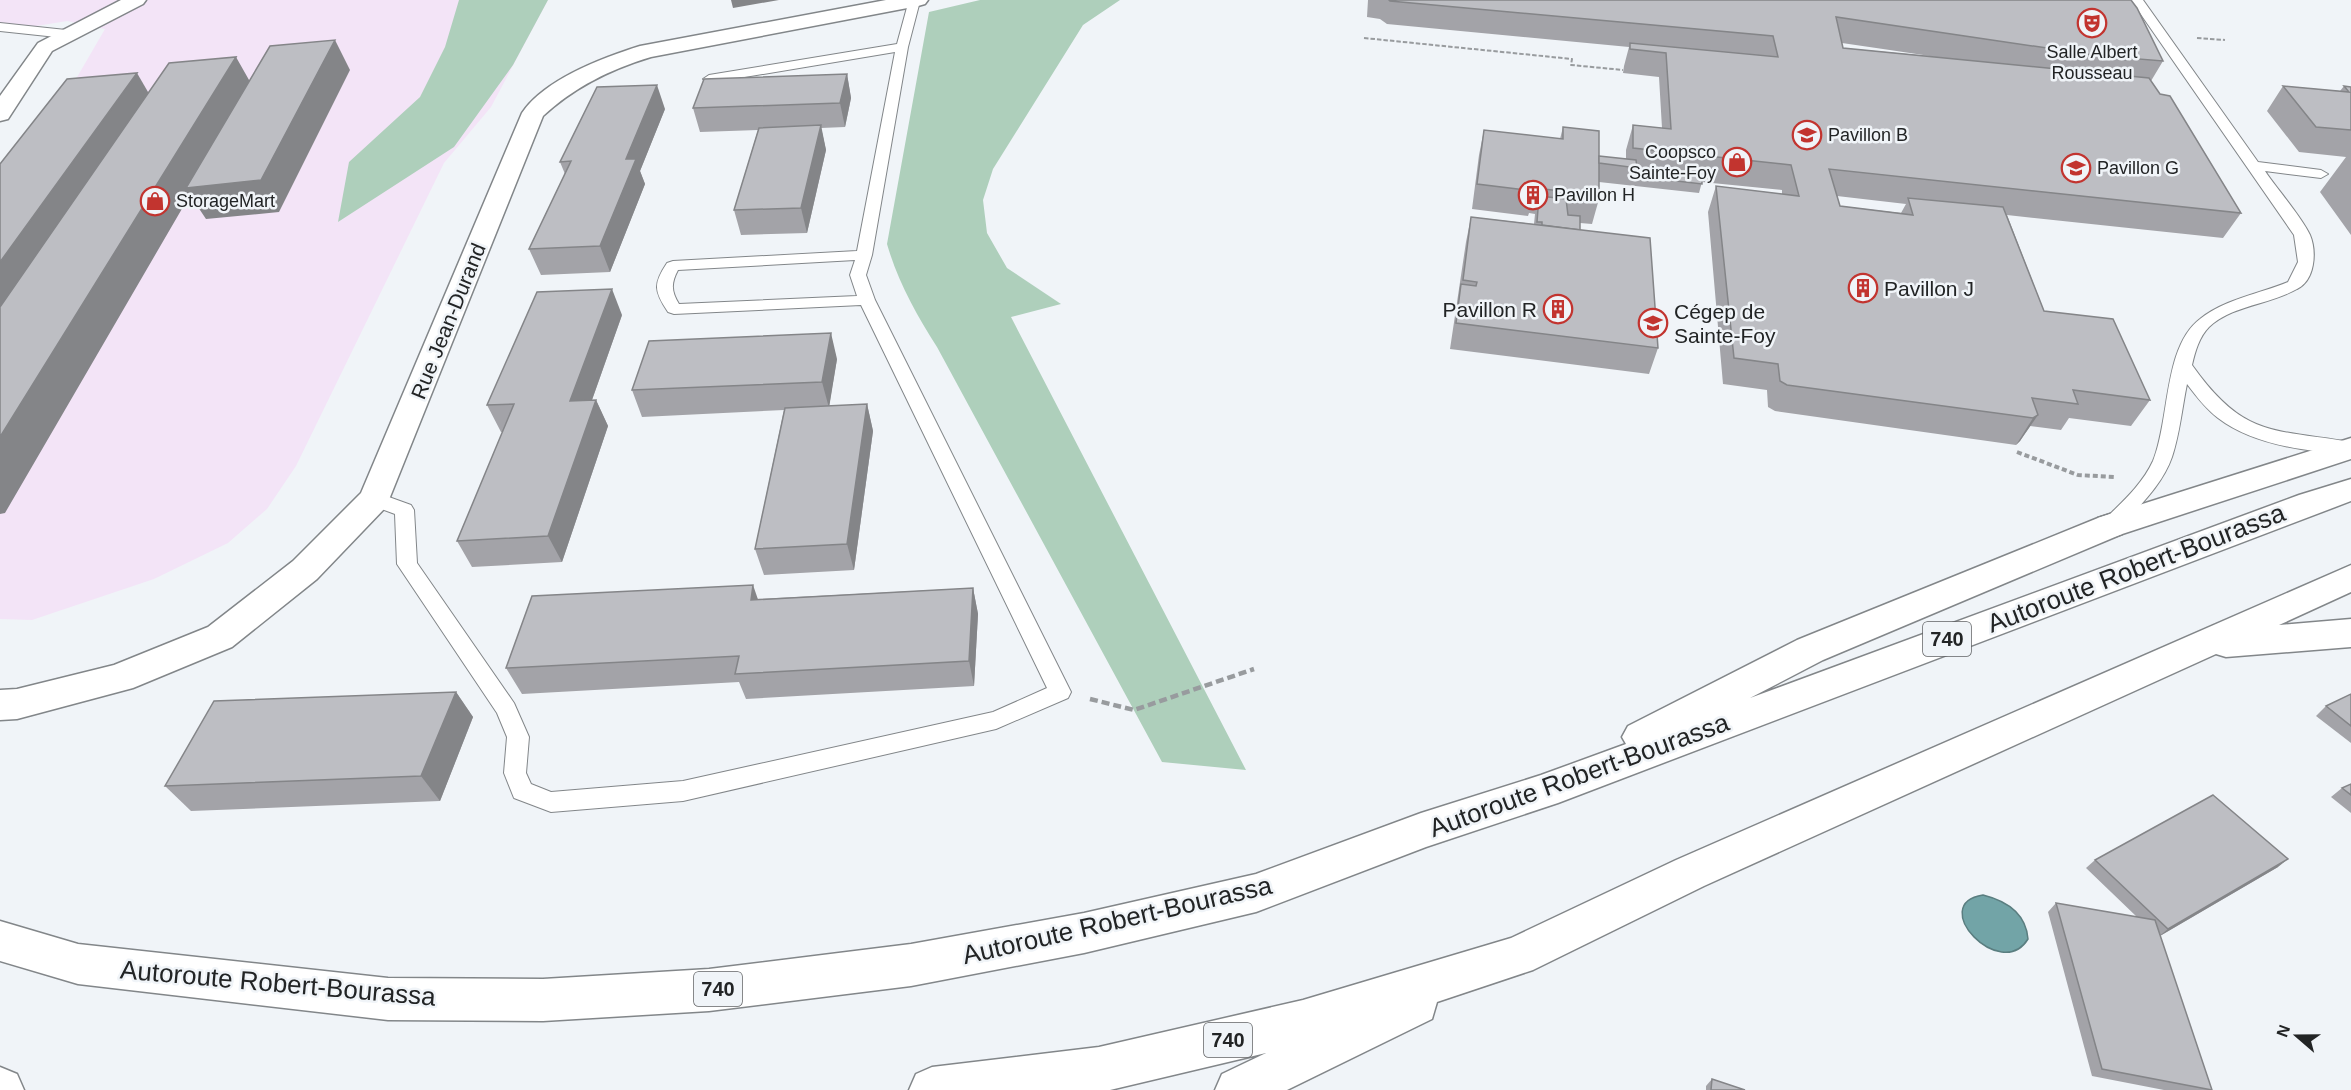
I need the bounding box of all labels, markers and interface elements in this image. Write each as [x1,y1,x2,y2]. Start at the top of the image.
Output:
theatre icon: Salle Albert Rousseau [2076,7,2108,39]
place label: Salle Albert Rousseau [2046,42,2138,83]
school or university icon: Pavillon B [1791,119,1823,151]
place label: Pavillon B [1828,125,1908,145]
place label: Coopsco Sainte-Foy [1629,142,1716,183]
shop icon: Coopsco Sainte-Foy [1721,146,1753,178]
school or university icon: Pavillon G [2060,152,2092,184]
place label: Pavillon G [2097,158,2179,178]
building icon: Pavillon H [1517,179,1549,211]
shop icon: StorageMart [139,185,171,217]
place label: Pavillon H [1554,185,1635,205]
place label: StorageMart [176,191,275,211]
street label: Rue Jean-Durand [406,240,490,402]
building icon: Pavillon J [1847,272,1879,304]
place label: Pavillon J [1884,277,1974,300]
building icon: Pavillon R [1542,293,1574,325]
place label: Pavillon R [1442,298,1537,321]
place label: Cégep de Sainte-Foy [1674,300,1776,347]
school or university icon: Cégep de Sainte-Foy [1637,307,1669,339]
street label: Autoroute Robert-Bourassa [1983,497,2290,639]
road number: 740 [1923,622,1971,656]
street label: Autoroute Robert-Bourassa [1425,707,1733,843]
street label: Autoroute Robert-Bourassa [959,870,1275,970]
street label: Autoroute Robert-Bourassa [119,954,437,1012]
road number: 740 [694,972,742,1006]
north arrow [2267,1006,2327,1066]
road number: 740 [1204,1023,1252,1057]
text: N [2273,1023,2293,1039]

